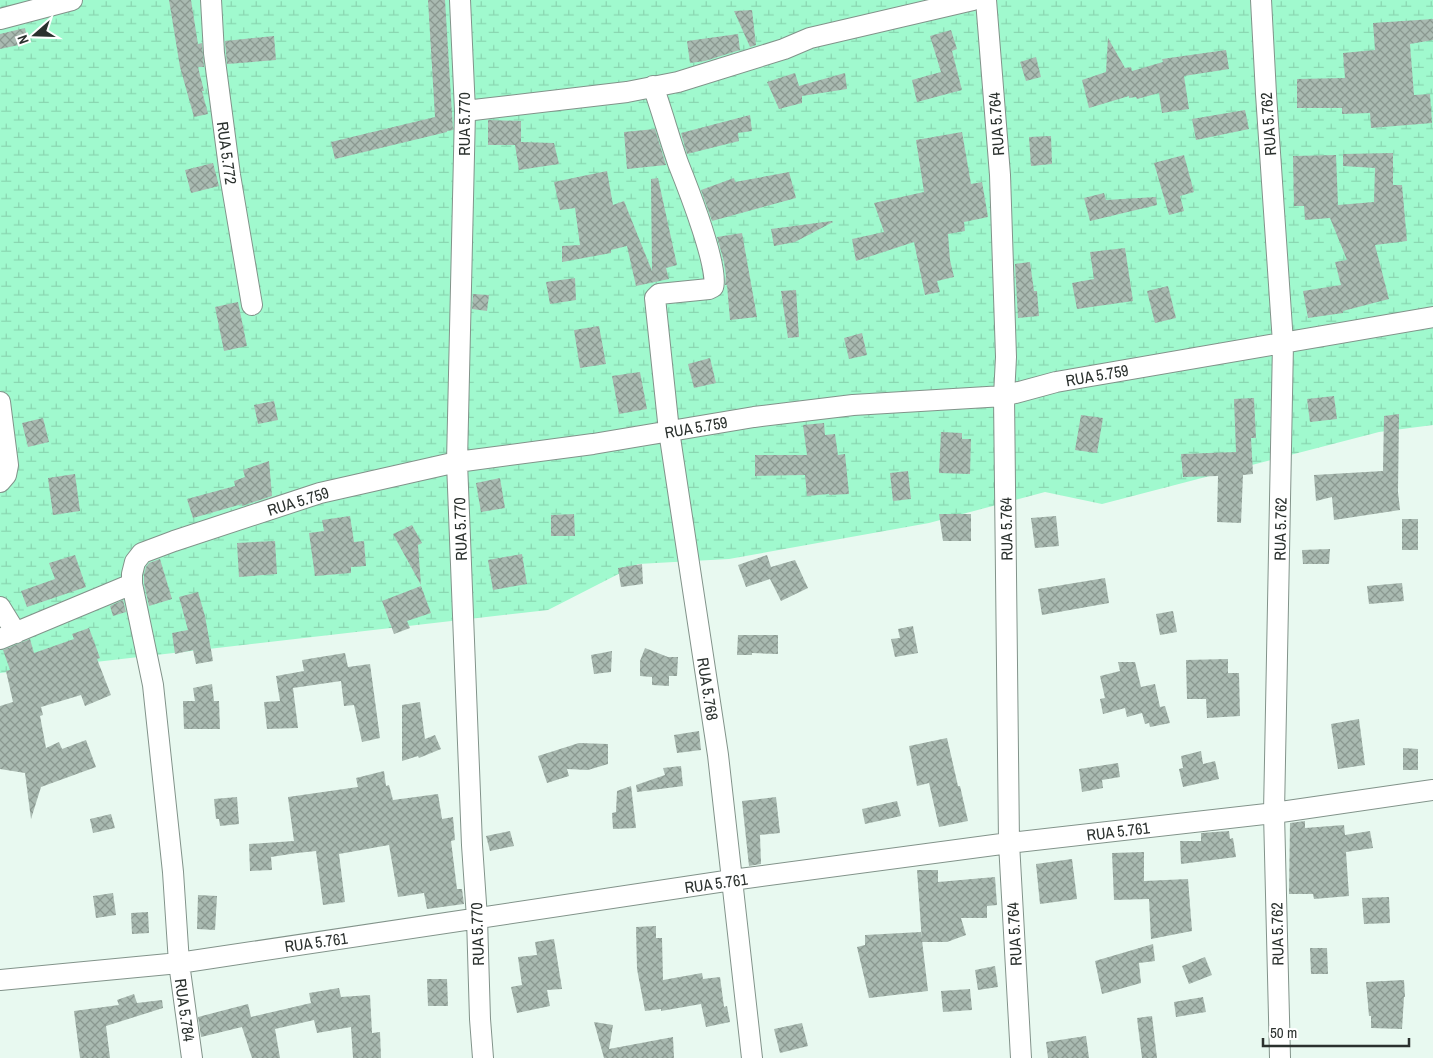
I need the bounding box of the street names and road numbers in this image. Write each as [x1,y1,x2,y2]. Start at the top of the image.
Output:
street label: RUA 5.770 [453,92,475,156]
street label: RUA 5.764 [983,92,1009,156]
street label: RUA 5.762 [1255,92,1281,156]
street label: RUA 5.772 [212,120,242,186]
street label: RUA 5.759 [1064,359,1130,391]
street label: RUA 5.759 [663,411,729,443]
street label: RUA 5.759 [264,481,332,521]
street label: RUA 5.770 [448,497,472,561]
street label: RUA 5.764 [994,497,1018,561]
street label: RUA 5.762 [1268,497,1292,561]
street label: RUA 5.768 [692,656,724,722]
street label: RUA 5.761 [1085,816,1152,846]
street label: RUA 5.761 [683,868,750,898]
street label: RUA 5.770 [465,902,489,966]
street label: RUA 5.764 [1001,902,1027,966]
street label: RUA 5.762 [1265,902,1289,966]
street label: RUA 5.761 [283,927,350,957]
street label: RUA 5.784 [170,977,200,1043]

